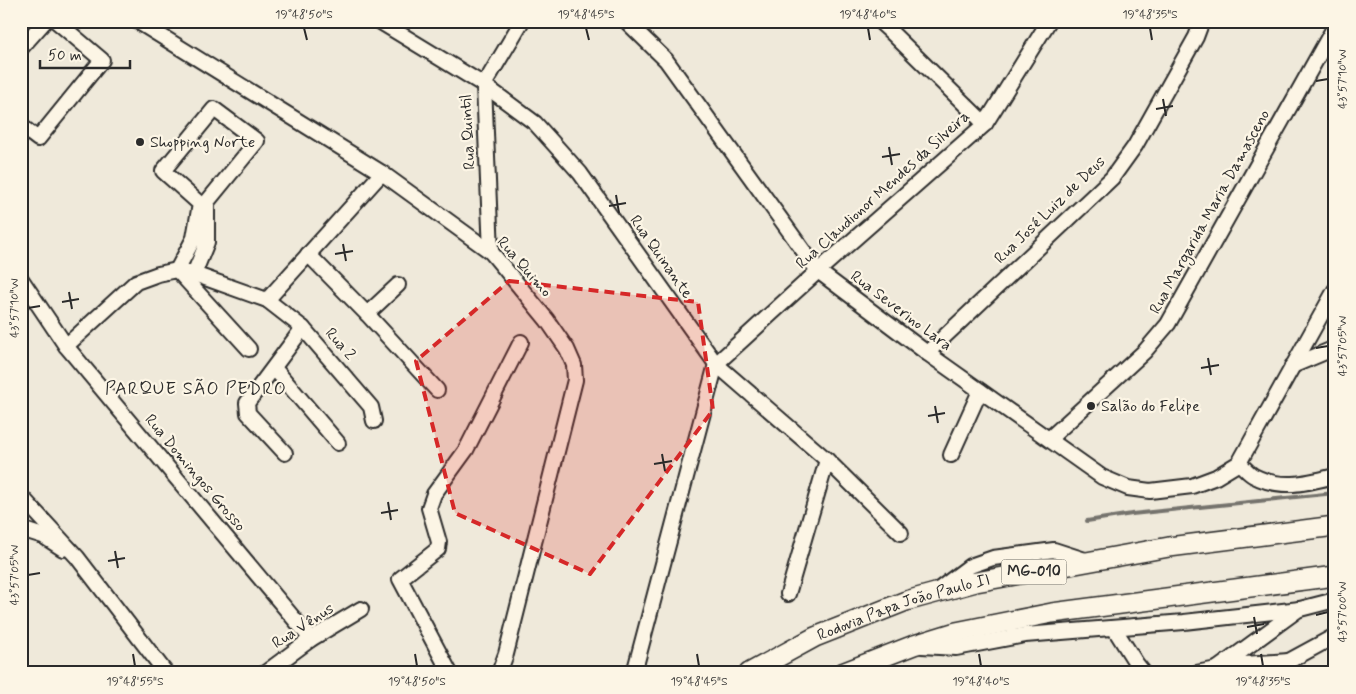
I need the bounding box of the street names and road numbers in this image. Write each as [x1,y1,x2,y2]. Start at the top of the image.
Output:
street label: Rua Quintil [456,94,480,170]
street label: Rua Claudionor Mendes da Silveira [792,106,974,274]
street label: Rua Margarida Maria Damasceno [1145,106,1276,318]
street label: Rua José Luiz de Deus [990,151,1110,269]
street label: Rua Quinante [625,211,698,303]
street label: Rua Quimo [492,232,556,302]
street label: Rua Severino Lara [846,266,956,356]
street label: Rua 2 [320,323,360,365]
street label: Rua Domingos Grosso [140,410,250,536]
road number: MG-010 [1002,560,1066,584]
street label: Rodovia Papa João Paulo II [814,569,992,646]
street label: Rua Vênus [268,598,338,654]

